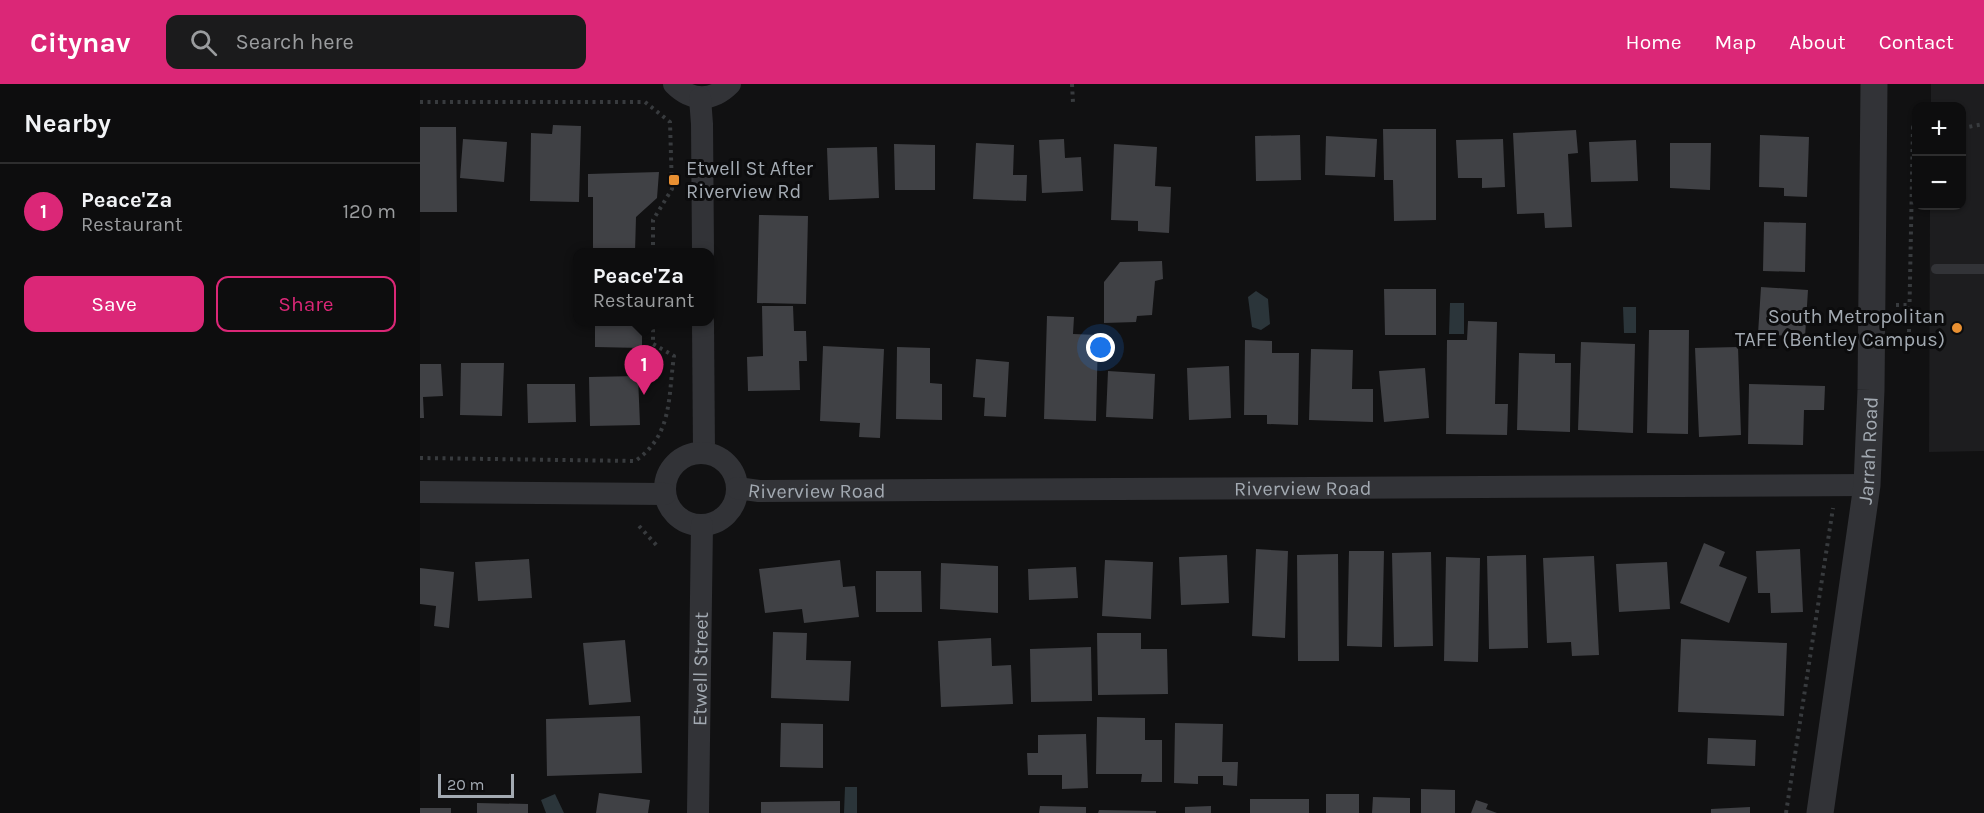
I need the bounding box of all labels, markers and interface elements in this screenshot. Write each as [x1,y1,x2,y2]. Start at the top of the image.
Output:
search box [166,15,586,69]
text: Citynav [30,26,130,59]
icon: search [187,26,220,59]
text: Search here [235,29,354,55]
text: Home [1626,30,1682,54]
text: Map [1715,30,1756,54]
text: About [1789,30,1846,54]
text: Contact [1879,30,1954,54]
map controls [1912,102,1966,210]
button: + [1912,102,1966,156]
text: Nearby [24,108,111,139]
button: − [1912,156,1966,210]
place label: Etwell St After Riverview Rd [686,157,814,203]
marker: Etwell St After Riverview Rd [667,173,681,187]
text: Peace'Za [81,187,172,213]
text: 1 [40,200,47,223]
text: 120 m [342,200,396,223]
text: Restaurant [81,213,183,236]
popup [573,248,714,326]
text: Peace'Za [593,263,684,289]
button: Save [24,276,204,332]
button: Share [216,276,396,332]
text: Restaurant [593,289,694,312]
place label: South Metropolitan TAFE (Bentley Campus) [1735,305,1945,351]
marker: South Metropolitan TAFE (Bentley Campus) [1950,321,1964,335]
your location [1086,333,1115,362]
pin: 1 [624,346,664,395]
street label: Jarrah Road [1853,396,1883,506]
street label: Riverview Road [1234,477,1372,500]
street label: Riverview Road [747,479,886,503]
street label: Etwell Street [688,611,713,726]
scale bar [438,771,514,798]
text: 20 m [447,775,485,794]

